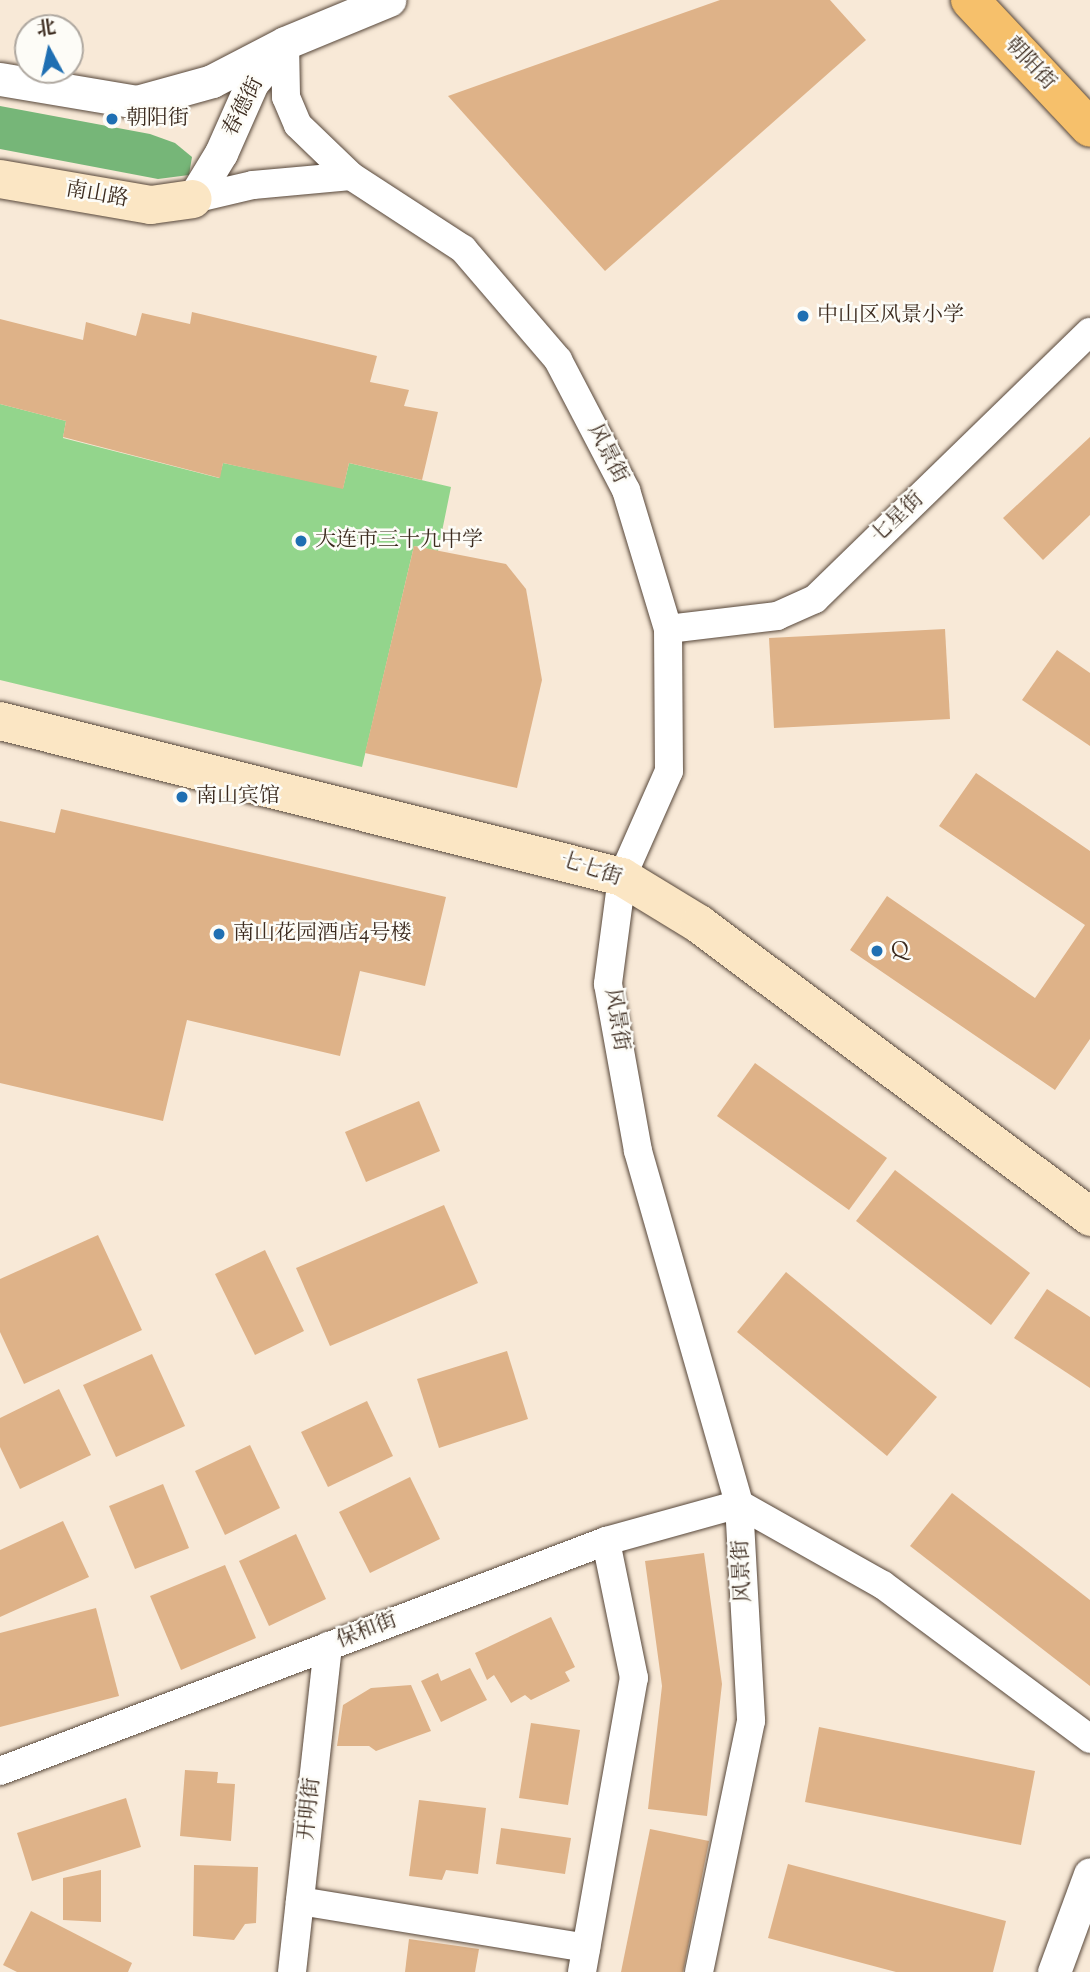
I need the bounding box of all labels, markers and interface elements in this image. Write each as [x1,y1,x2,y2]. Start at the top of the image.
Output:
north arrow [14,14,84,84]
text: 北 [35,15,58,44]
street label: 朝阳街 [999,32,1061,96]
street label: 春德街 [218,73,270,141]
place label: 朝阳街 [126,106,189,132]
marker: 朝阳街 [104,111,120,127]
street label: 南山路 [64,177,130,213]
place label: 中山区风景小学 [817,303,964,329]
marker: 中山区风景小学 [795,308,811,324]
street label: 风景街 [581,420,633,488]
street label: 七星街 [867,487,929,549]
place label: 大连市三十九中学 [315,528,483,554]
marker: 大连市三十九中学 [293,533,309,549]
place label: 南山宾馆 [196,784,280,810]
marker: 南山宾馆 [174,789,190,805]
street label: 七七街 [557,848,625,892]
place label: 南山花园酒店4号楼 [233,921,412,947]
marker: 南山花园酒店4号楼 [211,926,227,942]
place label: Q [891,938,909,964]
marker: Q [869,943,885,959]
street label: 风景街 [599,987,633,1053]
street label: 风景街 [729,1539,757,1603]
street label: 保和街 [333,1608,401,1654]
street label: 开明街 [294,1776,326,1842]

